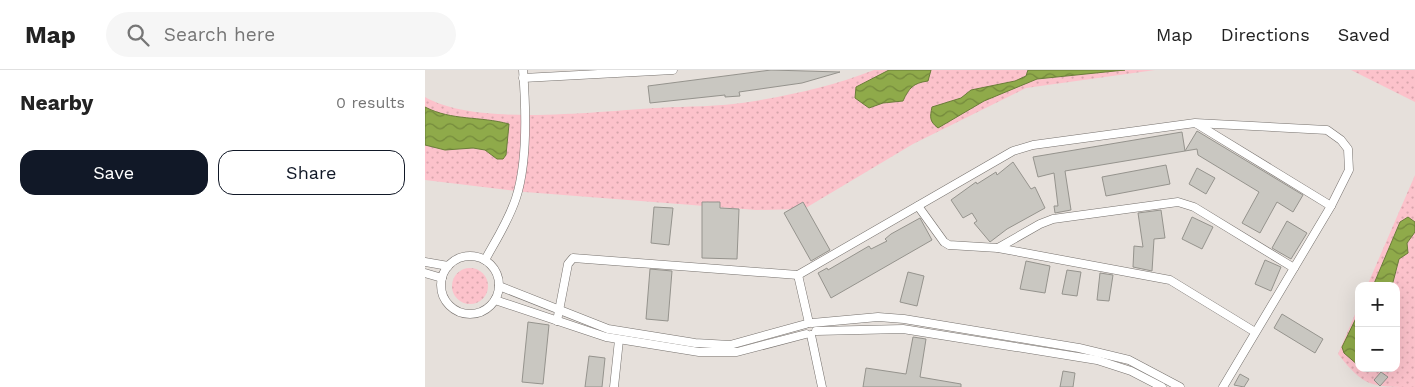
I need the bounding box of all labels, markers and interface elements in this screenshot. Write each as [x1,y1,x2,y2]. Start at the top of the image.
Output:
search box [106,12,456,57]
text: Map [25,21,76,49]
icon: search [124,21,152,49]
text: Search here [164,23,275,46]
text: Map [1156,24,1193,45]
text: Directions [1221,24,1310,45]
text: Saved [1338,24,1390,45]
text: Nearby [20,90,93,115]
text: 0 results [336,93,405,112]
button: Save [20,150,208,195]
button: Share [218,150,405,195]
map controls [1355,282,1400,372]
button: + [1355,282,1400,327]
button: − [1355,327,1400,372]

